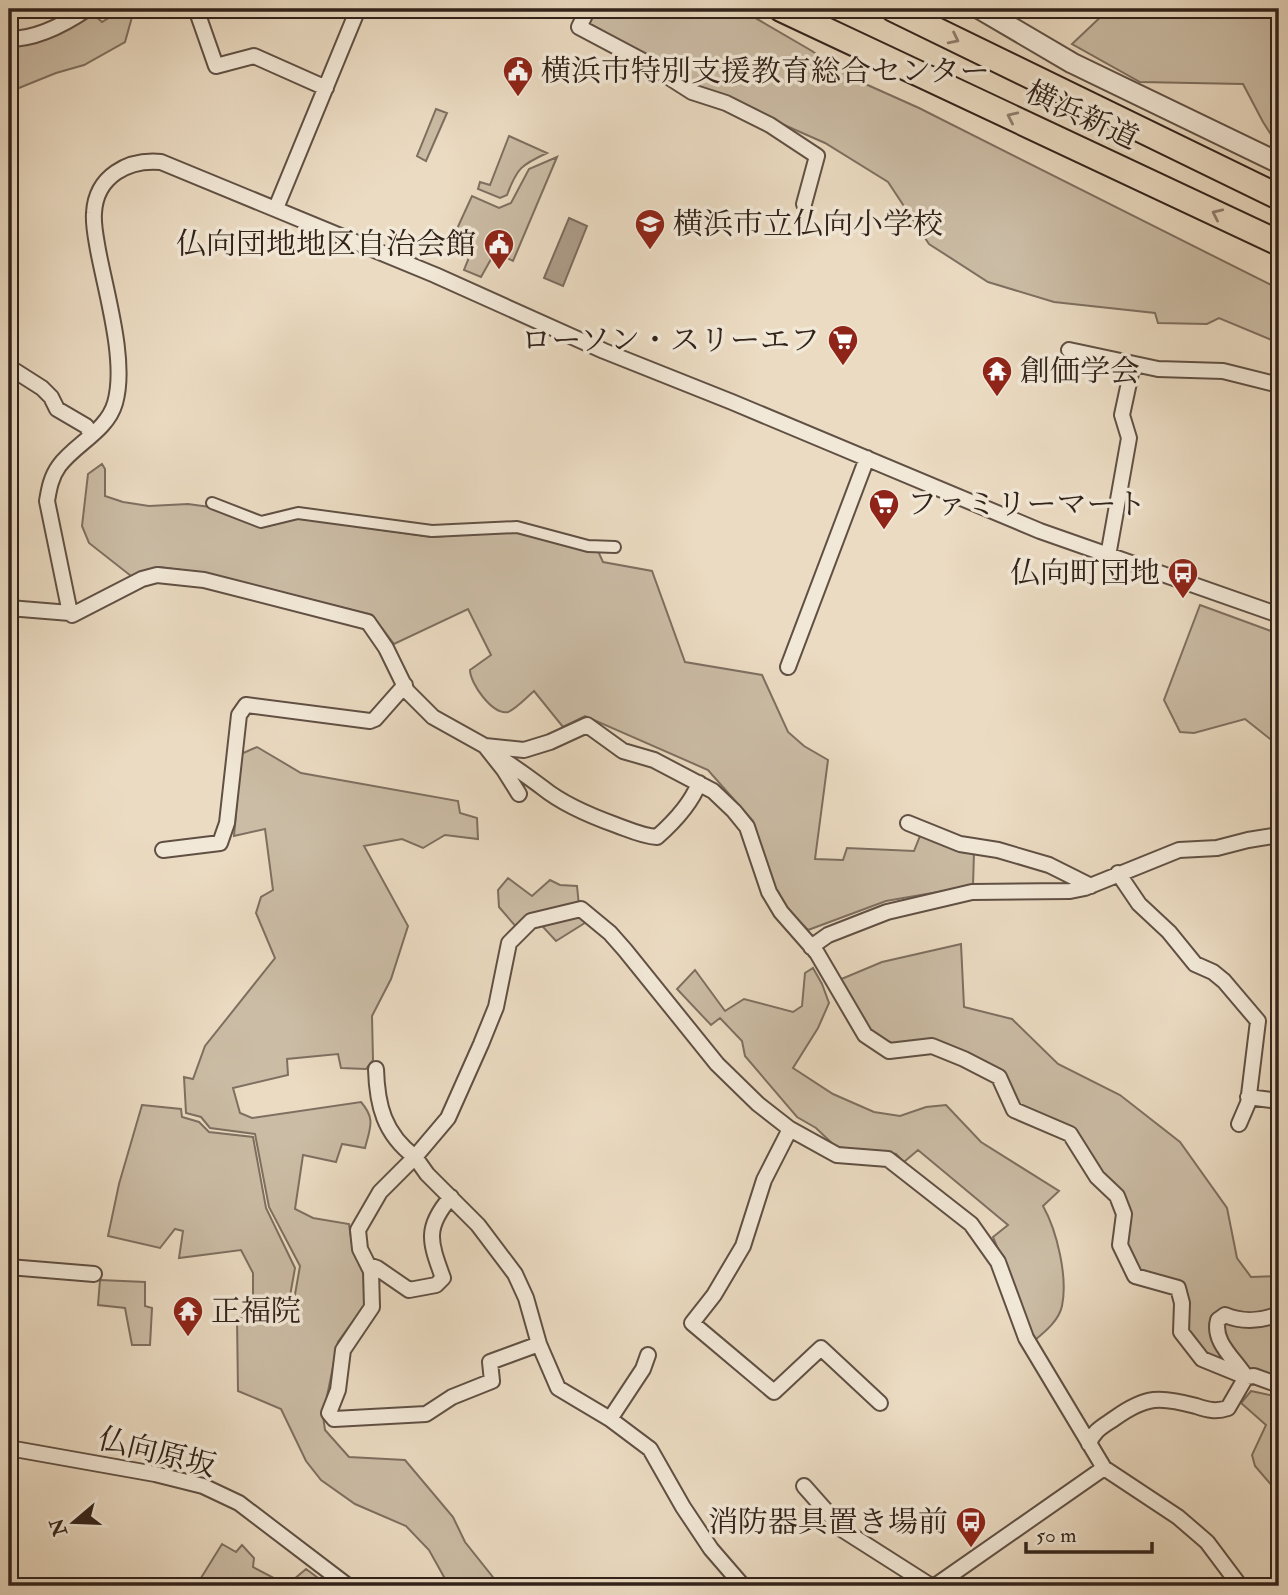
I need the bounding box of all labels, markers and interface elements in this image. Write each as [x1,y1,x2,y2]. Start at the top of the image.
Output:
one-way arrow [947,30,959,44]
place label: 横浜市特別支援教育総合センター [541,53,990,90]
public building icon: 横浜市特別支援教育総合センター [501,54,535,98]
street label: 横浜新道 [1020,73,1144,158]
one-way arrow [1007,112,1019,126]
place label: 横浜市立仏向小学校 [673,206,943,243]
school or university icon: 横浜市立仏向小学校 [633,207,667,251]
one-way arrow [1212,208,1225,222]
place label: 仏向団地地区自治会館 [176,226,476,263]
public building icon: 仏向団地地区自治会館 [482,227,516,271]
place label: ローソン・スリーエフ [521,322,820,359]
supermarket icon: ローソン・スリーエフ [826,323,860,367]
place label: 創価学会 [1020,353,1140,390]
temple icon: 創価学会 [980,354,1014,398]
place label: ファミリーマート [907,486,1146,523]
supermarket icon: ファミリーマート [867,487,901,531]
place label: 仏向町団地 [1010,555,1160,592]
bus stop icon: 仏向町団地 [1166,556,1200,600]
place label: 正福院 [211,1293,301,1330]
temple icon: 正福院 [171,1294,205,1338]
street label: 仏向原坂 [94,1420,220,1485]
north arrow [38,1486,108,1556]
place label: 消防器具置き場前 [708,1504,948,1541]
bus stop icon: 消防器具置き場前 [954,1505,988,1549]
scale bar [1026,1511,1152,1555]
text: N [44,1514,73,1540]
text: 50 m [1036,1522,1077,1549]

